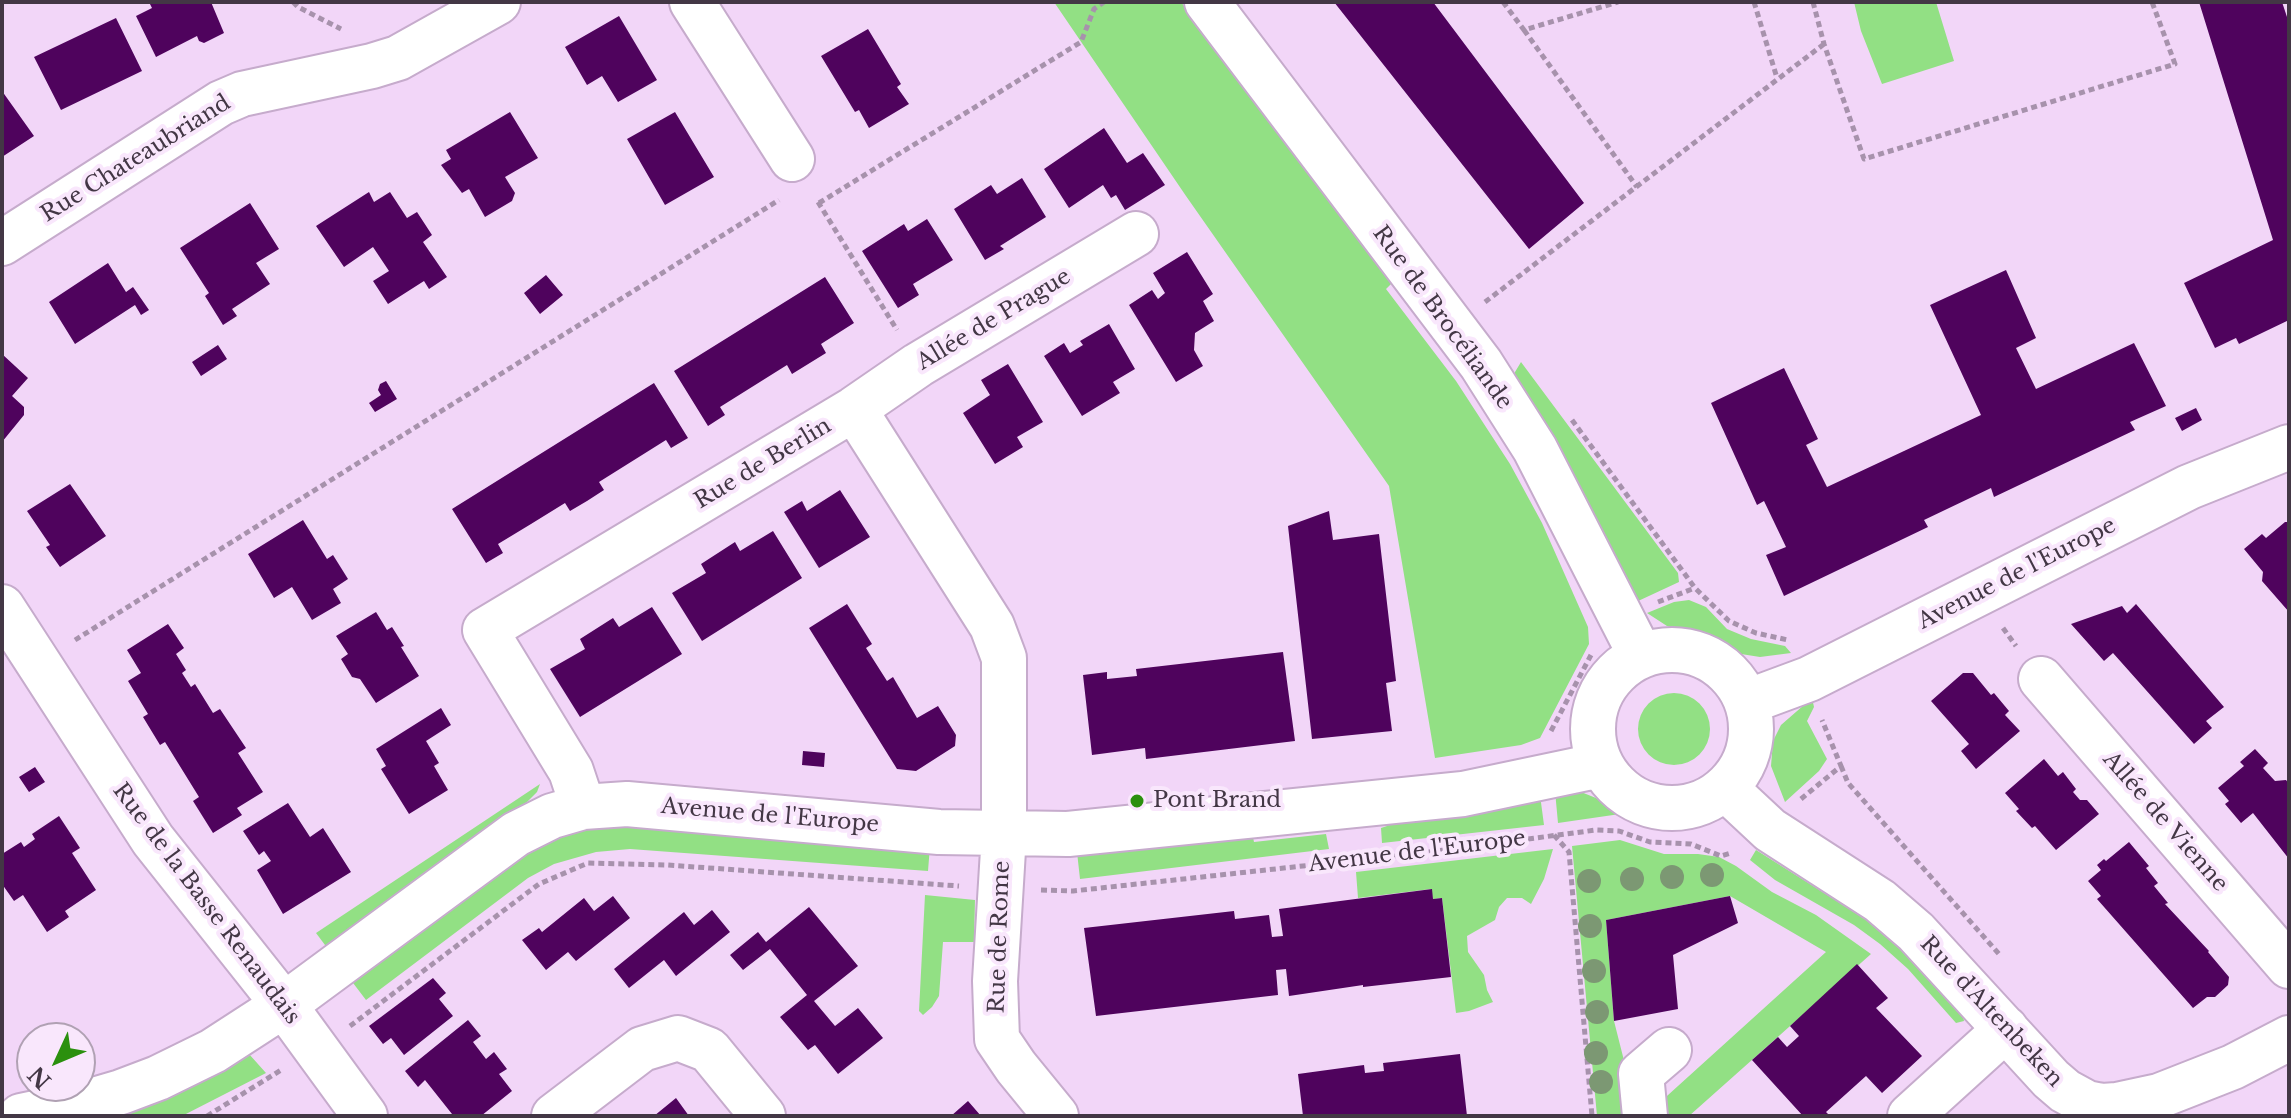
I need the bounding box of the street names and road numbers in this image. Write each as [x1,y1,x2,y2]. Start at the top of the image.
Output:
street label: Rue Chateaubriand [36,90,236,228]
street label: Rue de Brocéliande [1367,221,1517,415]
street label: Allée de Prague [912,264,1076,376]
street label: Rue de Berlin [690,413,836,515]
street label: Avenue de l'Europe [1914,513,2120,635]
street label: Allée de Vienne [2097,747,2233,897]
street label: Rue de la Basse Renaudais [107,778,305,1030]
street label: Avenue de l'Europe [660,793,880,839]
street label: Avenue de l'Europe [1307,826,1527,878]
street label: Rue de Rome [984,860,1016,1014]
street label: Rue d'Altenbeken [1914,931,2068,1093]

